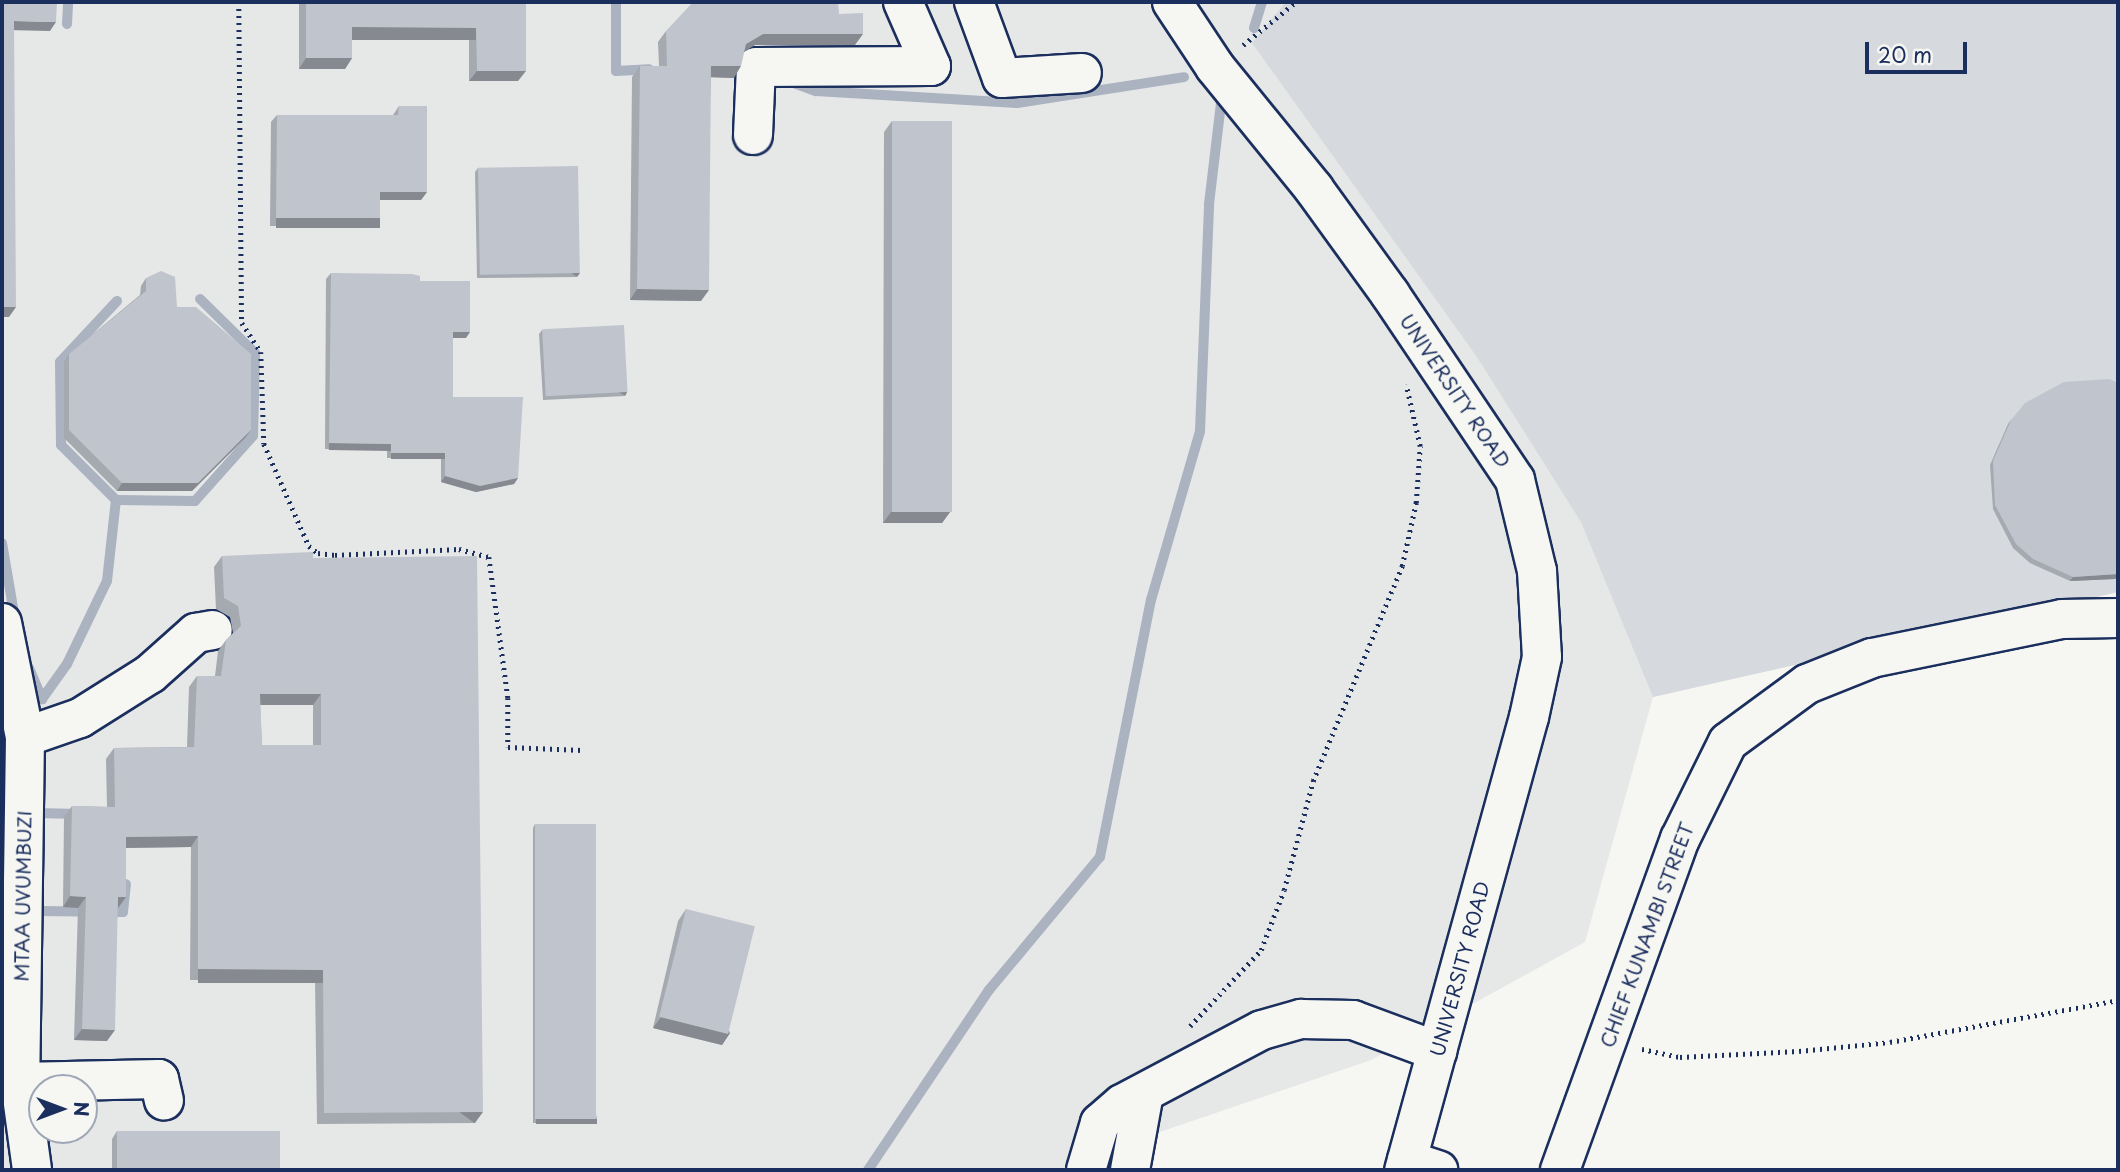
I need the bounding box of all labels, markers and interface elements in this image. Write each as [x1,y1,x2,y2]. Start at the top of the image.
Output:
scale bar [1868,28,1969,72]
text: 20 m [1878,38,1932,70]
street label: UNIVERSITY ROAD [1395,309,1515,473]
street label: MTAA UVUMBUZI [10,811,36,981]
street label: CHIEF KUNAMBI STREET [1595,818,1699,1052]
street label: UNIVERSITY ROAD [1425,878,1495,1060]
north arrow [28,1074,98,1144]
text: N [68,1101,96,1117]

